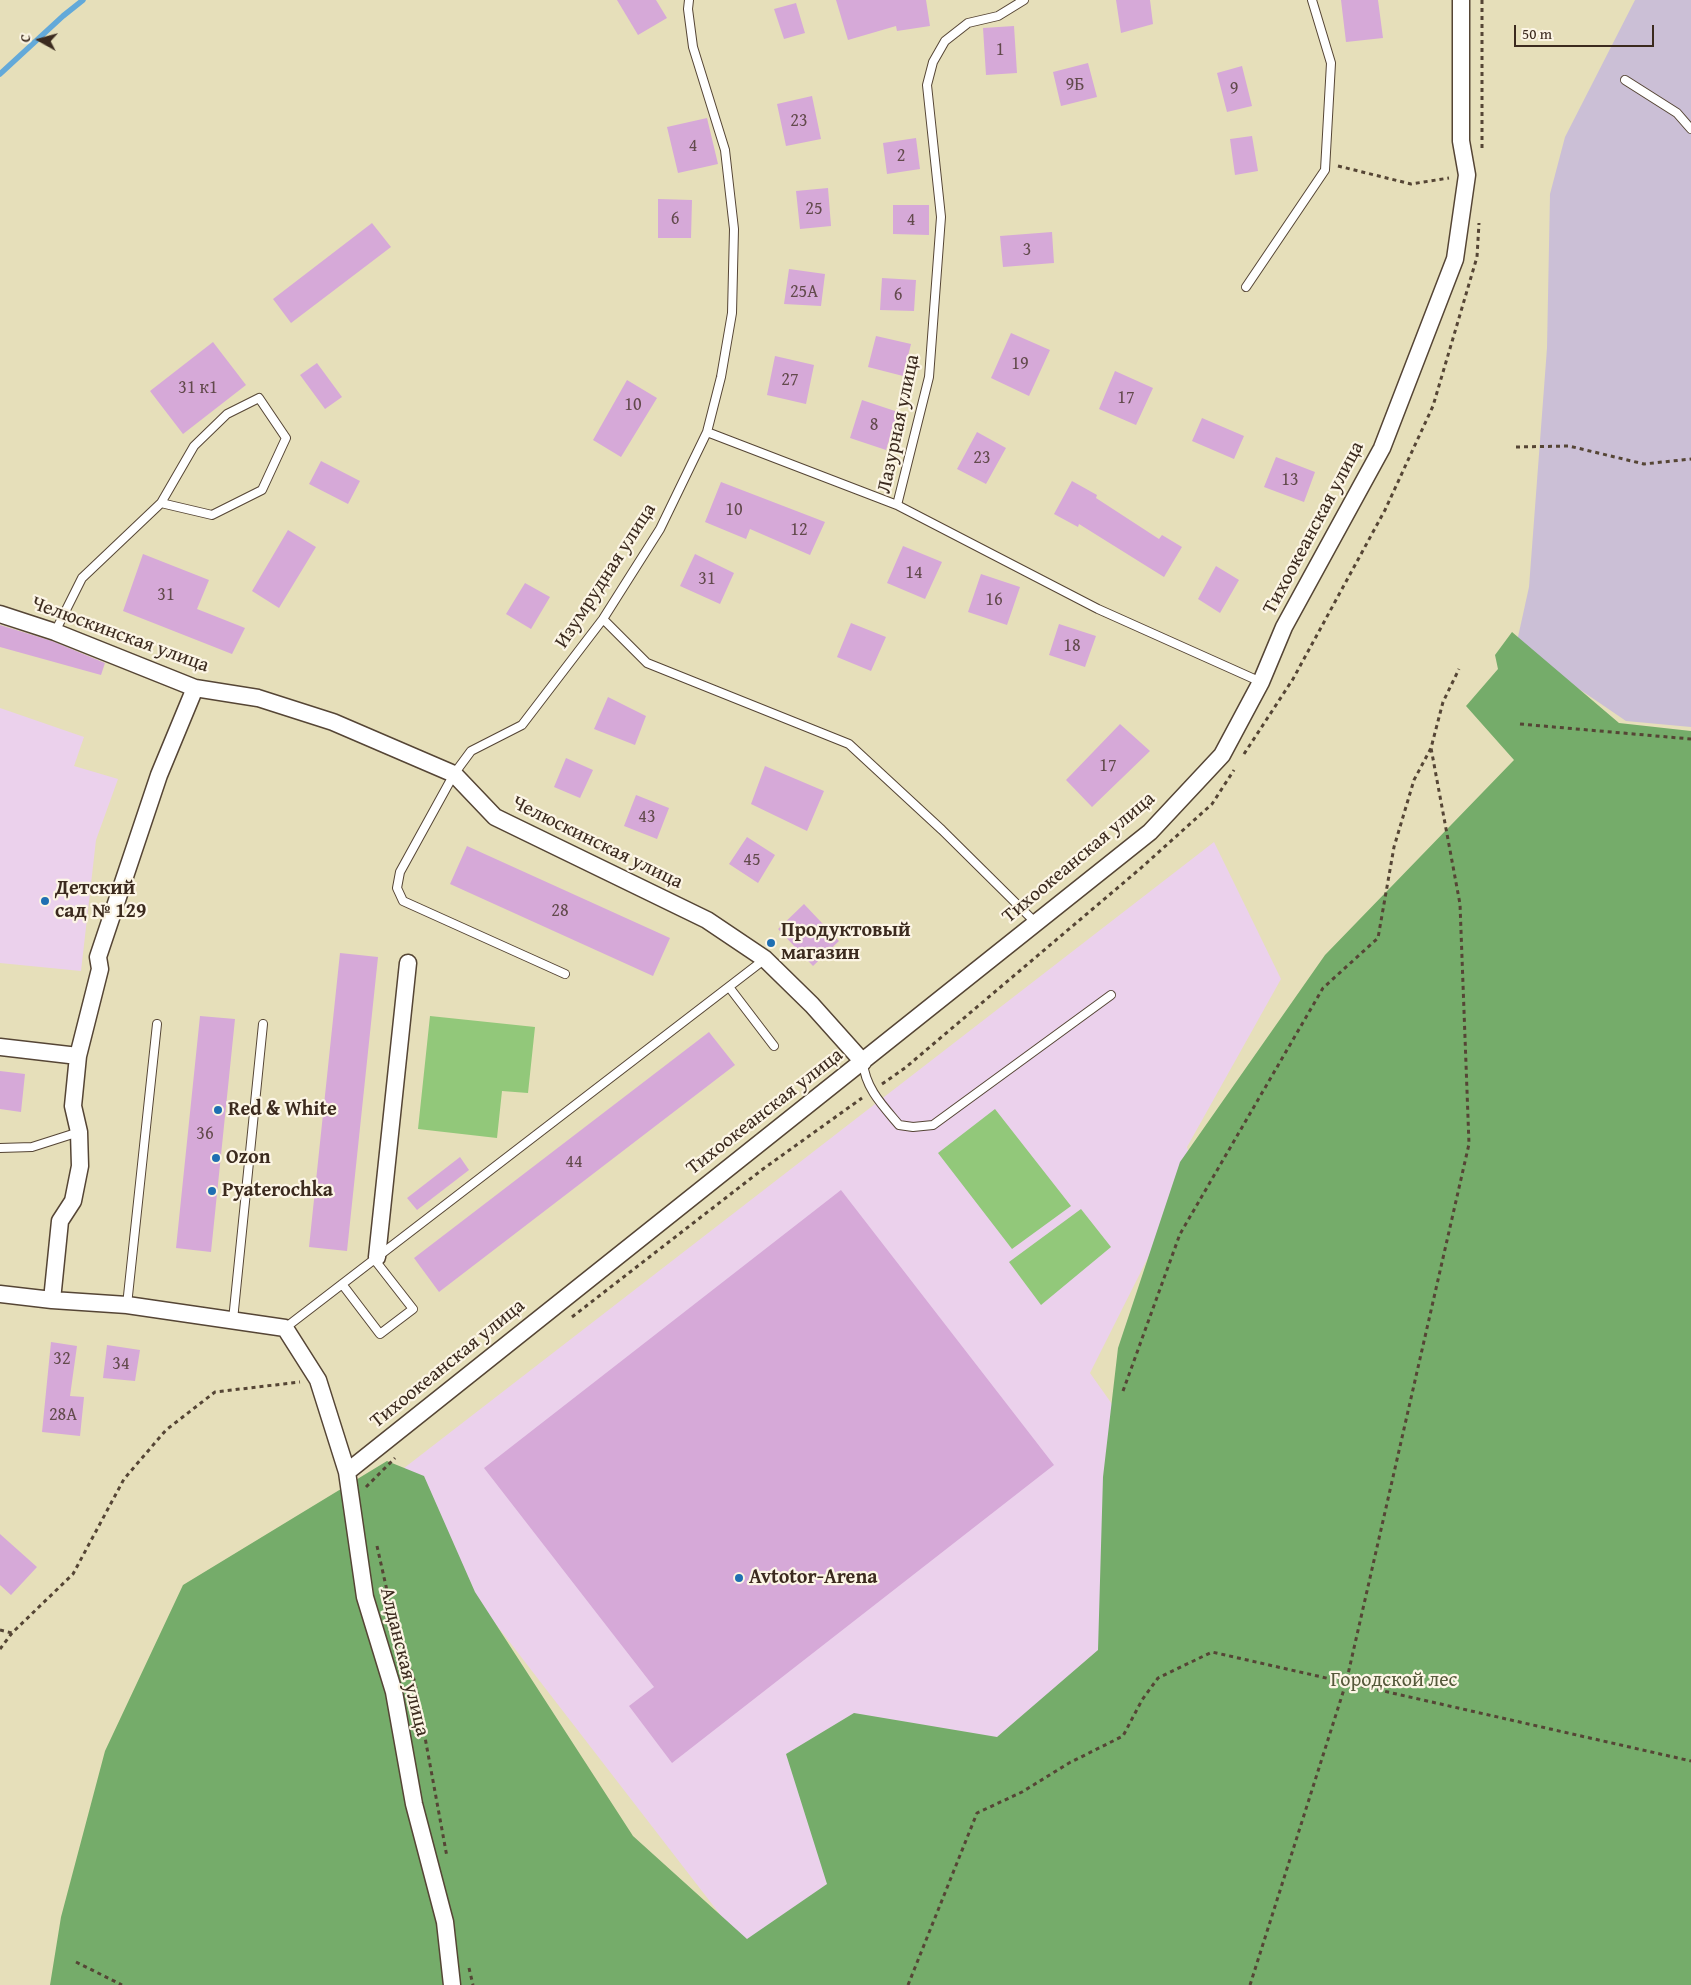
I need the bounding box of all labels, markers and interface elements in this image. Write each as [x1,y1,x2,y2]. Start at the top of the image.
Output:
north arrow [15,15,65,65]
scale bar [1516,15,1656,47]
text: 50 m [1522,23,1552,44]
text: С [15,33,36,43]
house number: 1 [996,39,1004,61]
house number: 9Б [1066,74,1084,96]
house number: 9 [1230,78,1238,100]
house number: 23 [790,110,808,132]
house number: 4 [689,135,697,157]
house number: 2 [897,145,905,167]
house number: 25 [805,198,823,220]
house number: 6 [671,208,679,230]
house number: 4 [907,209,915,231]
house number: 3 [1023,239,1031,261]
house number: 25А [790,281,818,303]
house number: 6 [894,284,902,306]
street label: Лазурная улица [873,352,925,496]
house number: 19 [1011,353,1029,375]
house number: 27 [781,369,799,391]
house number: 31 к1 [178,377,218,399]
house number: 17 [1117,387,1135,409]
house number: 10 [624,394,642,416]
house number: 8 [870,414,878,436]
street label: Тихоокеанская улица [1258,438,1370,618]
house number: 23 [973,447,991,469]
house number: 13 [1281,469,1299,491]
street label: Изумрудная улица [550,499,662,653]
house number: 10 [725,499,743,521]
house number: 12 [790,519,808,541]
house number: 14 [905,562,923,584]
house number: 31 [698,568,716,590]
house number: 31 [157,584,175,606]
house number: 16 [985,589,1003,611]
street label: Челюскинская улица [28,592,212,678]
house number: 18 [1063,635,1081,657]
house number: 17 [1099,755,1117,777]
street label: Тихоокеанская улица [998,787,1160,929]
street label: Челюскинская улица [508,791,686,895]
house number: 43 [638,806,656,828]
house number: 45 [743,849,761,871]
place label: Детский сад № 129 [55,877,146,924]
marker: Детский сад № 129 [39,895,51,907]
house number: 28 [551,900,569,922]
place label: Продуктовый магазин [781,919,911,966]
marker: Продуктовый магазин [765,937,777,949]
street label: Тихоокеанская улица [682,1043,848,1181]
place label: Red & White [228,1098,337,1122]
marker: Red & White [212,1104,224,1116]
house number: 36 [196,1123,214,1145]
place label: Ozon [226,1146,271,1170]
house number: 44 [565,1151,583,1173]
marker: Ozon [210,1152,222,1164]
place label: Pyaterochka [222,1179,333,1203]
marker: Pyaterochka [206,1185,218,1197]
street label: Тихоокеанская улица [366,1294,530,1434]
house number: 32 [53,1348,71,1370]
house number: 34 [112,1353,130,1375]
house number: 28А [49,1404,77,1426]
place label: Avtotor-Arena [749,1566,877,1590]
marker: Avtotor-Arena [733,1572,745,1584]
street label: Алданская улица [374,1585,434,1739]
park label: Городской лес [1331,1669,1457,1693]

